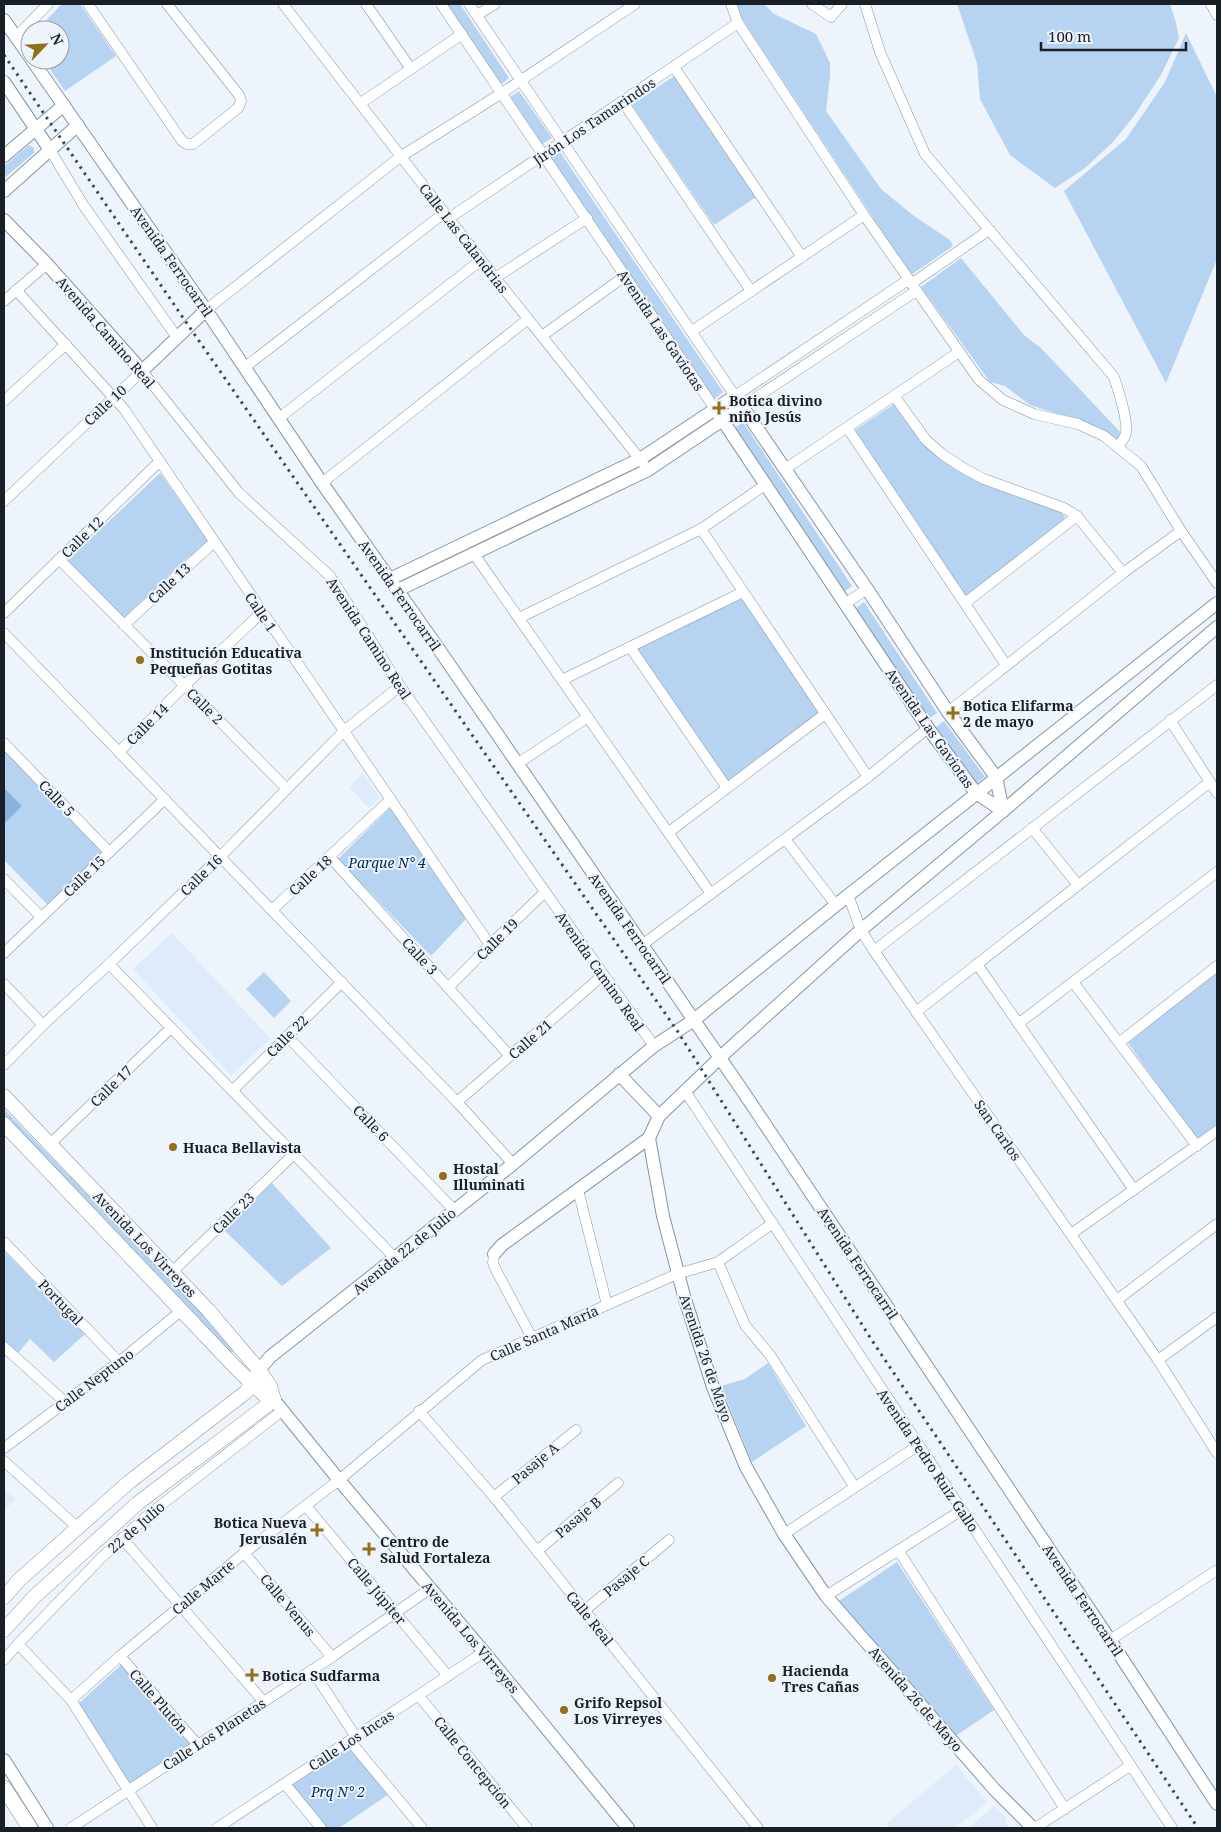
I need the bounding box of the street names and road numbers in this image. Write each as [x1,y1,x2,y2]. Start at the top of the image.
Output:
street label: Jirón Los Tamarindos [528,73,659,170]
street label: Calle Las Calandrias [415,179,513,297]
street label: Avenida Ferrocarril [127,202,218,321]
street label: Avenida Las Gaviotas [613,266,709,394]
street label: Avenida Camino Real [52,272,160,392]
street label: Calle 10 [80,380,131,430]
street label: Calle 12 [57,512,107,562]
street label: Avenida Ferrocarril [355,536,446,655]
street label: Calle 13 [144,558,195,608]
street label: Avenida Camino Real [322,573,416,703]
street label: Calle 1 [241,588,281,636]
street label: Avenida Las Gaviotas [881,664,979,792]
street label: Calle 2 [183,684,227,728]
street label: Calle 14 [122,699,172,749]
street label: Calle 5 [35,776,79,820]
street label: Calle 16 [176,850,226,900]
street label: Calle 18 [284,850,336,899]
street label: Calle 15 [59,851,109,901]
street label: Avenida Ferrocarril [585,869,676,988]
street label: Avenida Camino Real [551,907,649,1035]
street label: Calle 19 [472,914,522,964]
street label: Calle 3 [398,933,442,979]
street label: Calle 22 [262,1011,312,1061]
street label: Calle 21 [504,1015,556,1063]
street label: Calle 17 [86,1061,136,1111]
street label: San Carlos [970,1096,1026,1164]
street label: Calle 6 [349,1101,393,1146]
street label: Avenida Los Virreyes [89,1187,201,1301]
street label: Calle 23 [208,1188,258,1238]
street label: Avenida 22 de Julio [348,1203,460,1299]
street label: Avenida Ferrocarril [813,1203,903,1323]
street label: Portugal [34,1275,88,1329]
street label: Avenida 26 de Mayo [675,1292,737,1424]
street label: Calle Santa María [487,1300,602,1366]
street label: Calle Neptuno [51,1344,137,1416]
street label: Avenida Pedro Ruiz Gallo [873,1385,983,1535]
street label: Pasaje A [508,1438,563,1488]
street label: Pasaje B [551,1492,605,1542]
street label: 22 de Julio [103,1497,169,1557]
street label: Avenida Ferrocarril [1038,1540,1128,1660]
street label: Pasaje C [599,1551,653,1601]
street label: Calle Júpiter [343,1553,411,1629]
street label: Calle Marte [168,1555,238,1619]
street label: Calle Venus [256,1570,320,1640]
street label: Avenida Los Virreyes [418,1577,524,1697]
street label: Calle Real [562,1587,618,1650]
street label: Avenida 26 de Mayo [865,1642,967,1756]
street label: Calle Plutón [126,1665,192,1737]
street label: Calle Los Planetas [159,1694,269,1774]
street label: Calle Los Incas [305,1705,397,1775]
street label: Calle Concepción [430,1712,516,1812]

